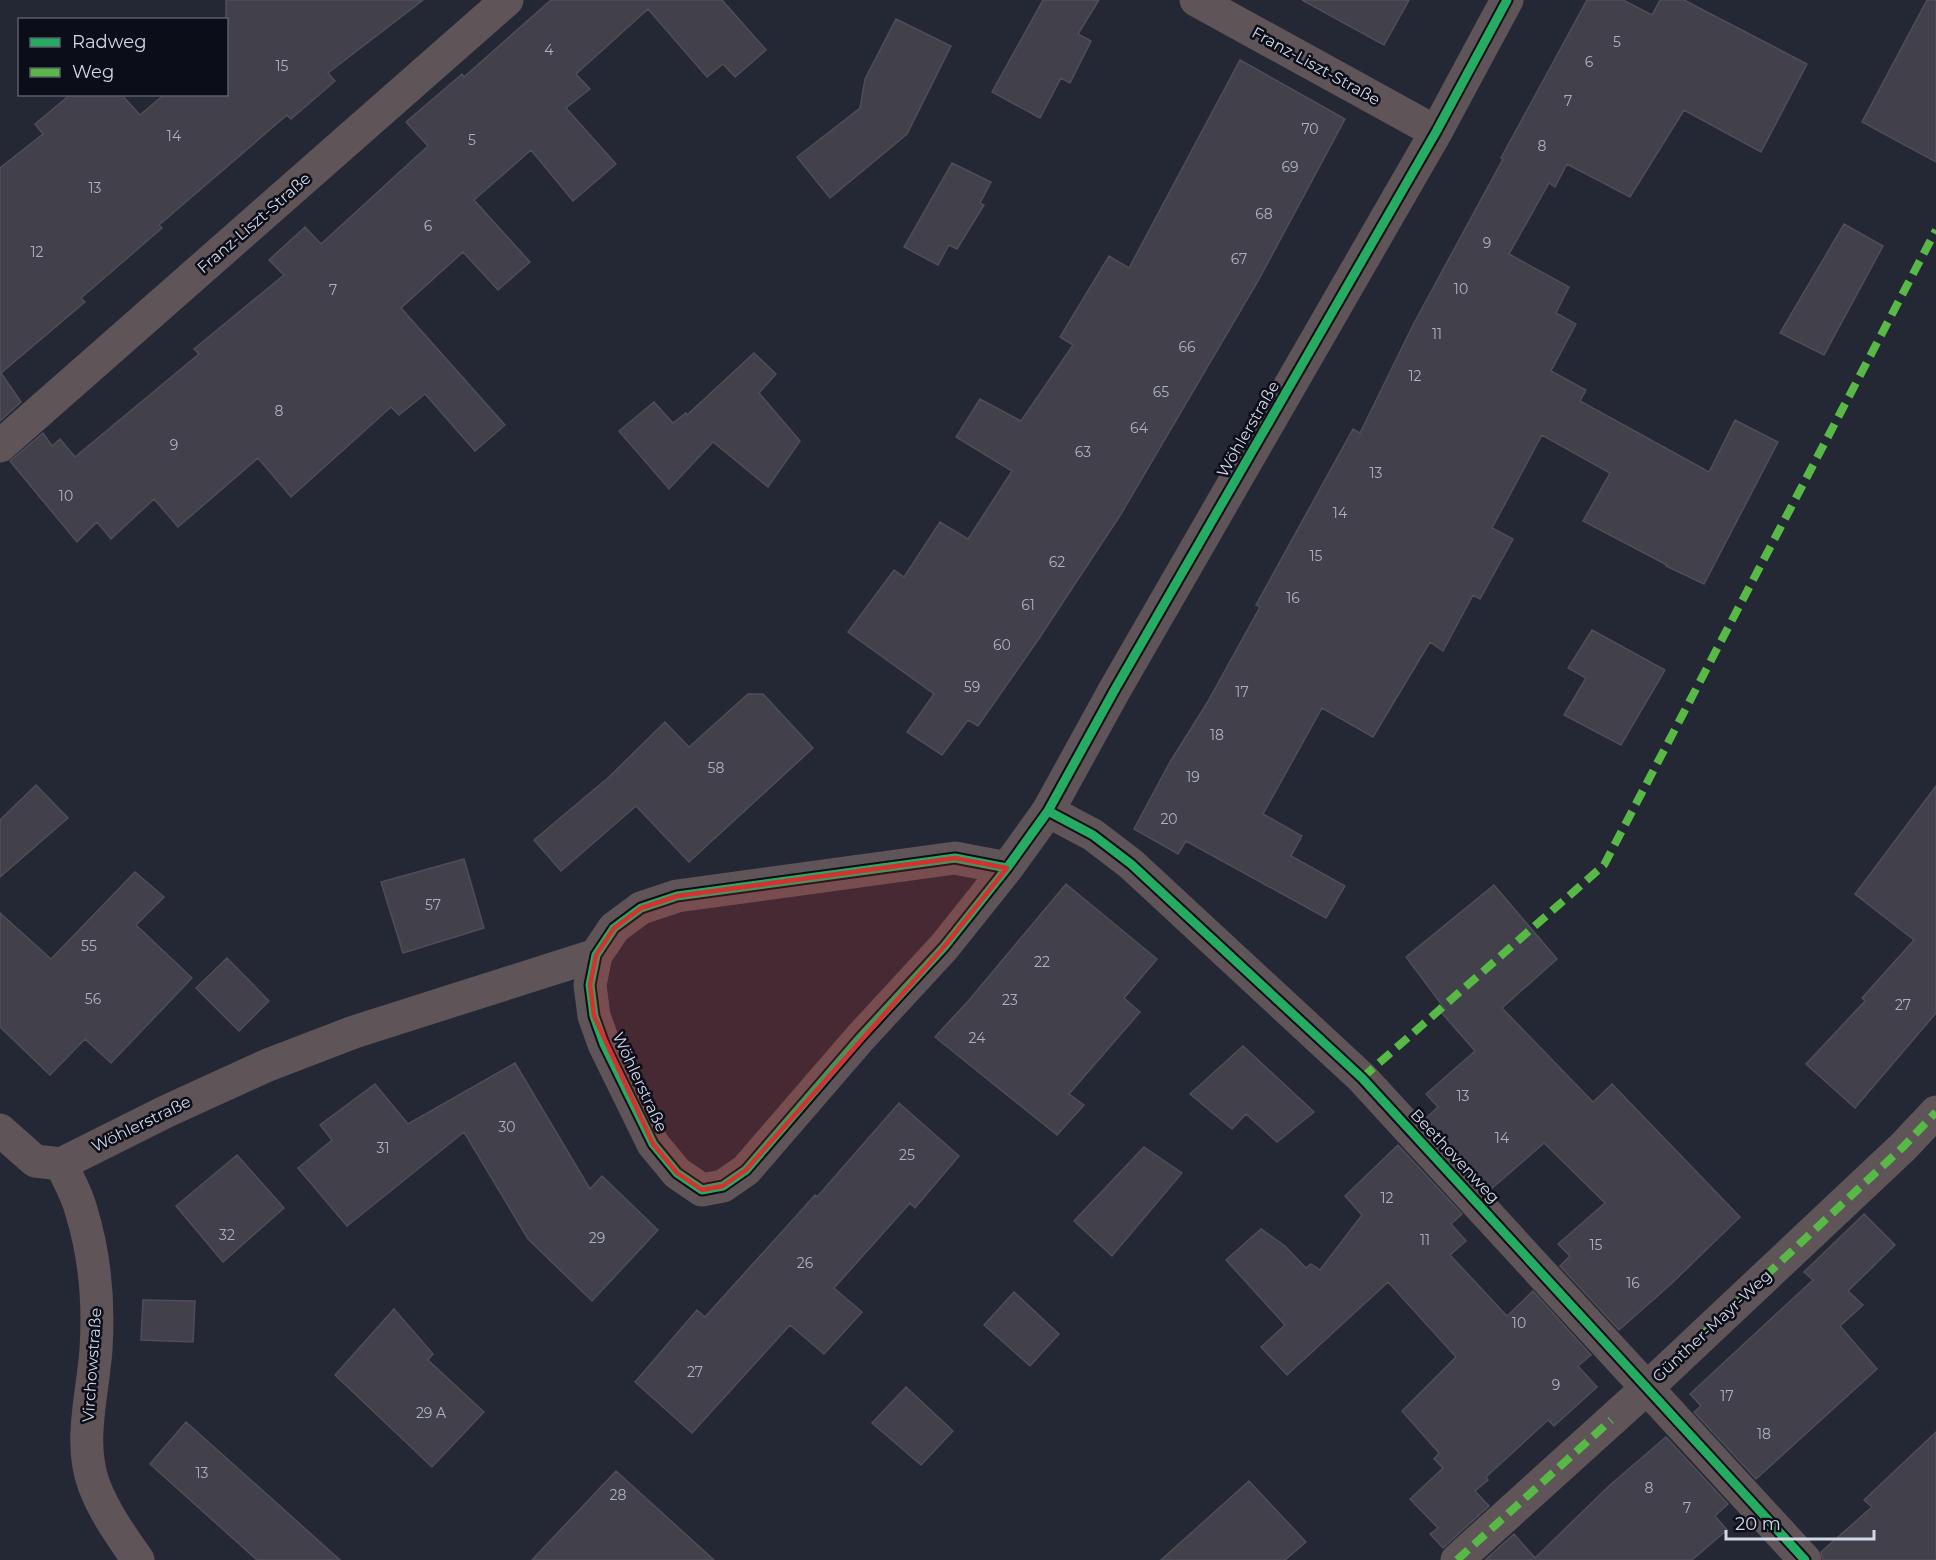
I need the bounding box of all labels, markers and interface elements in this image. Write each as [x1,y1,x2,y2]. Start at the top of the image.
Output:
legend [18,18,228,96]
street label: Franz-Liszt-Straße [1248,23,1384,109]
text: Radweg [72,31,147,53]
house number: 5 [1613,33,1621,51]
house number: 4 [544,41,554,59]
house number: 6 [1585,53,1594,71]
house number: 15 [276,57,289,75]
text: Weg [72,61,114,83]
house number: 7 [1564,92,1572,110]
house number: 70 [1301,120,1319,138]
house number: 14 [167,127,182,145]
house number: 5 [468,131,476,149]
house number: 8 [1538,137,1547,155]
house number: 69 [1281,158,1299,176]
street label: Franz-Liszt-Straße [193,169,315,277]
house number: 13 [89,179,102,197]
house number: 68 [1255,205,1273,223]
house number: 6 [424,217,433,235]
house number: 9 [1483,234,1491,252]
house number: 12 [30,243,44,261]
house number: 67 [1231,250,1247,268]
house number: 10 [1454,280,1468,298]
house number: 7 [329,281,337,299]
house number: 11 [1432,325,1442,343]
house number: 66 [1178,338,1196,356]
house number: 12 [1408,367,1422,385]
street label: Wöhlerstraße [1213,377,1283,481]
house number: 65 [1153,383,1169,401]
house number: 8 [275,402,284,420]
house number: 64 [1130,419,1149,437]
house number: 9 [170,436,178,454]
house number: 63 [1075,443,1091,461]
house number: 13 [1370,464,1383,482]
house number: 10 [59,487,73,505]
house number: 14 [1333,504,1348,522]
house number: 15 [1310,547,1323,565]
house number: 62 [1049,553,1065,571]
house number: 16 [1286,589,1300,607]
house number: 61 [1021,596,1035,614]
house number: 60 [993,636,1011,654]
house number: 59 [964,678,980,696]
house number: 17 [1235,683,1249,701]
house number: 18 [1210,726,1224,744]
house number: 58 [708,759,724,777]
house number: 19 [1186,768,1200,786]
house number: 20 [1160,810,1178,828]
house number: 57 [425,896,441,914]
house number: 55 [81,937,97,955]
house number: 22 [1034,953,1050,971]
house number: 56 [85,990,102,1008]
house number: 23 [1002,991,1018,1009]
house number: 27 [1895,996,1911,1014]
street label: Wöhlerstraße [609,1029,671,1135]
house number: 24 [969,1029,986,1047]
house number: 13 [1457,1087,1470,1105]
street label: Wöhlerstraße [88,1092,194,1156]
street label: Beethovenweg [1407,1105,1503,1207]
house number: 30 [498,1118,516,1136]
house number: 14 [1495,1129,1510,1147]
house number: 31 [377,1139,389,1157]
house number: 25 [899,1146,915,1164]
house number: 12 [1380,1189,1394,1207]
house number: 32 [219,1226,235,1244]
house number: 29 [589,1229,605,1247]
house number: 11 [1420,1231,1430,1249]
house number: 15 [1590,1236,1603,1254]
house number: 26 [797,1254,814,1272]
street label: Günther-Mayr-Weg [1649,1266,1775,1386]
house number: 16 [1626,1274,1640,1292]
street label: Virchowstraße [79,1307,105,1423]
house number: 10 [1512,1314,1526,1332]
house number: 27 [687,1363,703,1381]
house number: 9 [1552,1376,1560,1394]
house number: 17 [1720,1387,1734,1405]
house number: 29 A [416,1404,447,1422]
house number: 18 [1757,1425,1771,1443]
house number: 13 [196,1464,209,1482]
house number: 8 [1645,1479,1654,1497]
house number: 28 [610,1486,627,1504]
house number: 7 [1683,1499,1691,1517]
scale bar [1726,1503,1874,1541]
text: 20 m [1735,1513,1781,1535]

